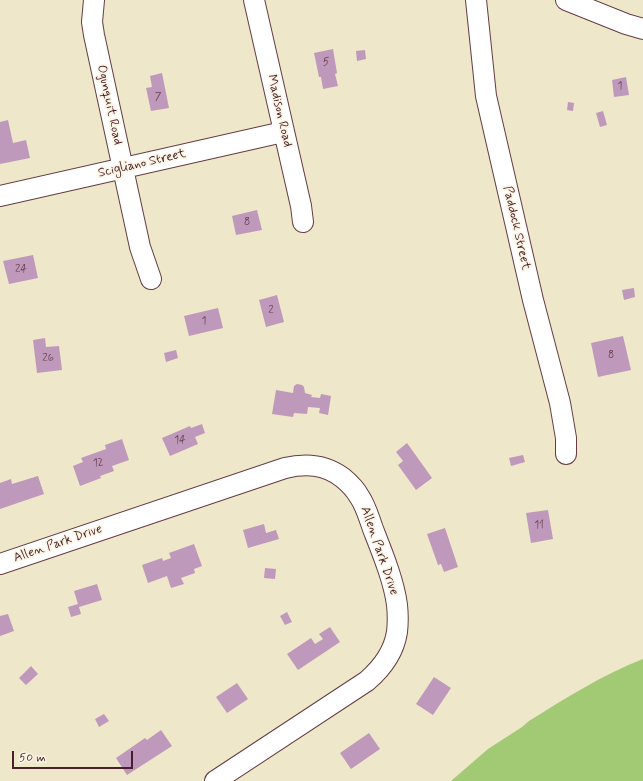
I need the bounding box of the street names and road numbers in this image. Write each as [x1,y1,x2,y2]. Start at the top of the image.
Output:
street label: Ogunquit Road [93,63,125,147]
street label: Madison Road [263,73,295,149]
street label: Scigliano Street [97,146,187,182]
street label: Paddock Street [499,185,533,271]
street label: Allen Park Drive [357,505,401,597]
street label: Allen Park Drive [12,522,104,566]

